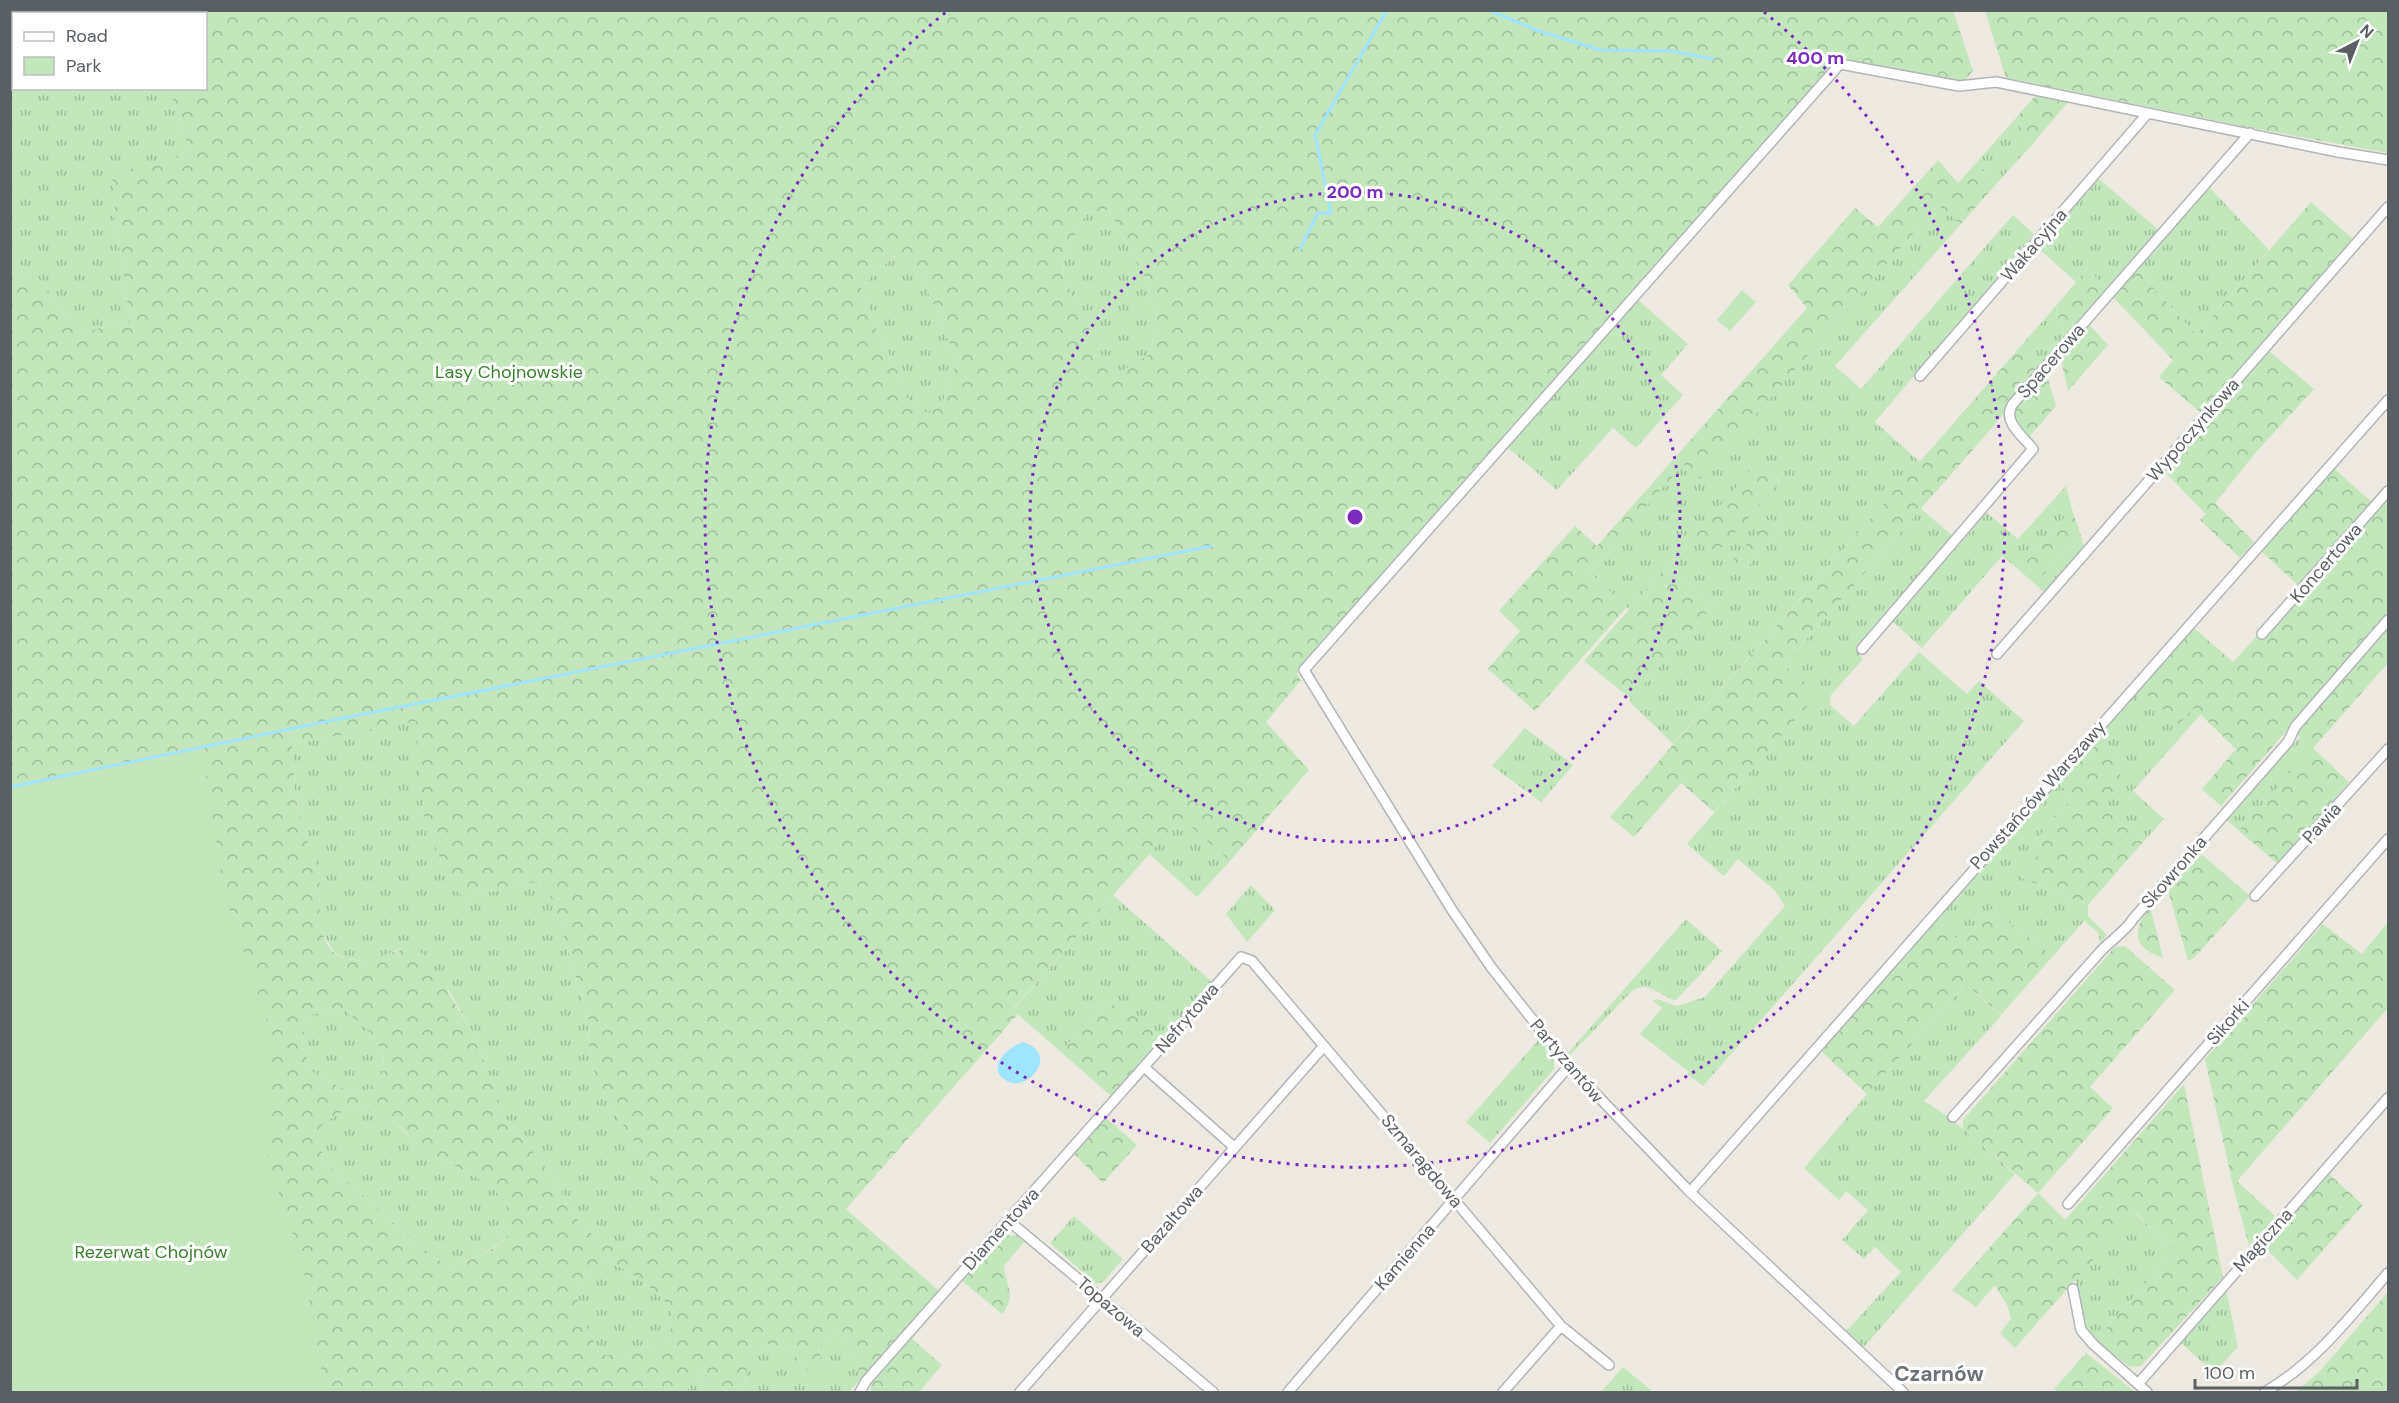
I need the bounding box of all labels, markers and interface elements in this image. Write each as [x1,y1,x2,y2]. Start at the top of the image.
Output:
legend [12,12,207,90]
north arrow [2327,12,2387,72]
text: N [2355,20,2378,43]
text: Road [66,24,108,48]
text: 400 m [1786,46,1844,70]
text: Park [66,54,102,78]
text: 200 m [1327,180,1383,204]
street label: Wakacyjna [1995,203,2073,287]
street label: Spacerowa [2012,318,2090,404]
park label: Lasy Chojnowskie [435,360,583,384]
street label: Wypoczynkowa [2141,373,2245,487]
centre of rings [1345,507,1365,527]
street label: Koncertowa [2285,518,2367,608]
street label: Powstańców Warszawy [1965,715,2111,875]
street label: Pawia [2297,797,2347,849]
street label: Skowronka [2136,831,2212,913]
street label: Nefrytowa [1150,978,1224,1058]
street label: Sikorki [2201,994,2255,1050]
street label: Partyzantów [1525,1014,1609,1108]
street label: Szmaragdowa [1376,1109,1468,1213]
street label: Bazaltowa [1136,1180,1208,1258]
street label: Diamentowa [957,1183,1045,1275]
street label: Magiczna [2228,1203,2298,1277]
street label: Kamienna [1369,1219,1441,1295]
park label: Rezerwat Chojnów [75,1240,228,1264]
street label: Topazowa [1072,1271,1150,1343]
scale bar [2195,1352,2357,1390]
district label: Czarnów [1894,1360,1984,1388]
text: 100 m [2204,1361,2255,1385]

